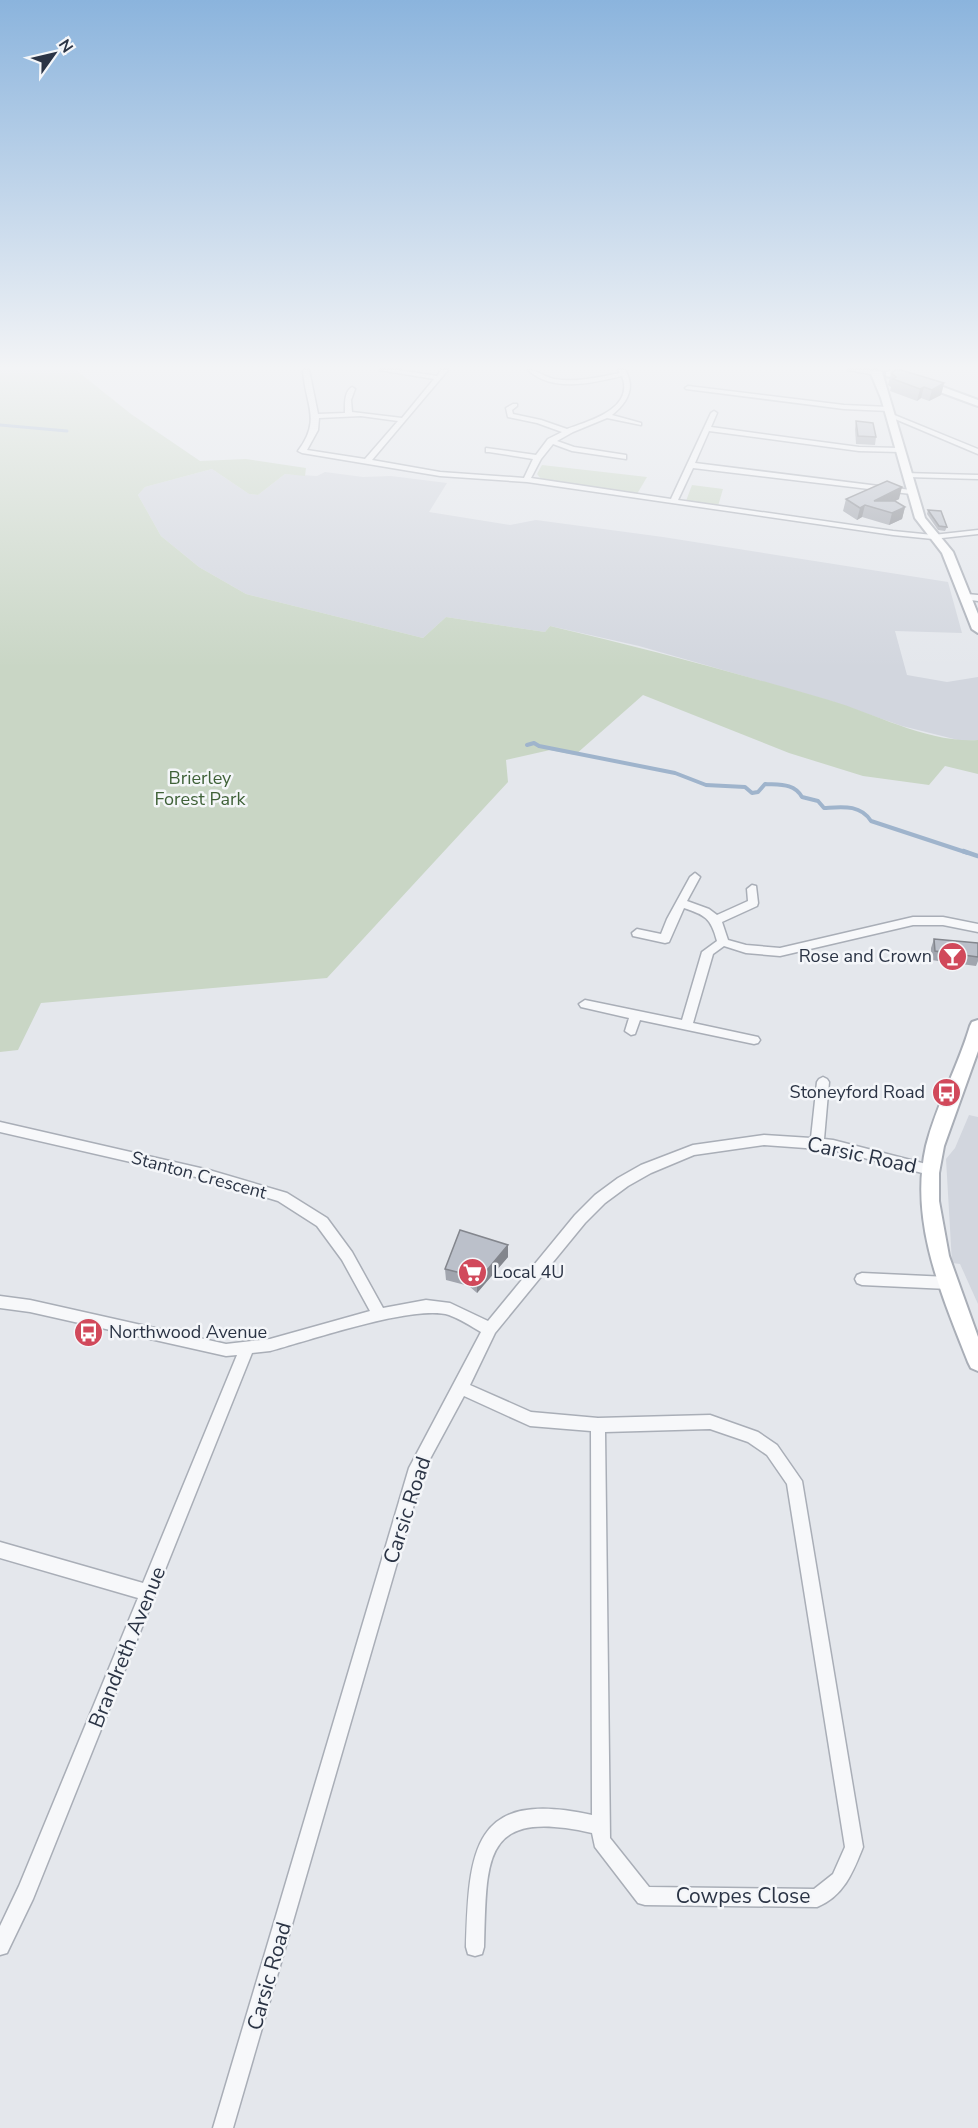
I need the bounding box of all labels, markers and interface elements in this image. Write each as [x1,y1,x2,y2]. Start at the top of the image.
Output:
north arrow [24,24,84,84]
text: N [53,35,78,57]
park label: Brierley Forest Park [155,766,246,811]
bar icon: Rose and Crown [937,940,969,972]
place label: Rose and Crown [799,944,932,968]
bus stop icon: Stoneyford Road [930,1076,962,1108]
place label: Stoneyford Road [790,1080,925,1104]
street label: Carsic Road [805,1130,919,1180]
street label: Stanton Crescent [129,1145,270,1205]
supermarket icon: Local 4U [456,1256,488,1288]
place label: Local 4U [493,1260,564,1284]
bus stop icon: Northwood Avenue [72,1316,104,1348]
place label: Northwood Avenue [109,1320,267,1344]
street label: Carsic Road [376,1453,438,1567]
street label: Brandreth Avenue [82,1562,172,1732]
street label: Cowpes Close [676,1882,810,1910]
street label: Carsic Road [240,1919,298,2033]

